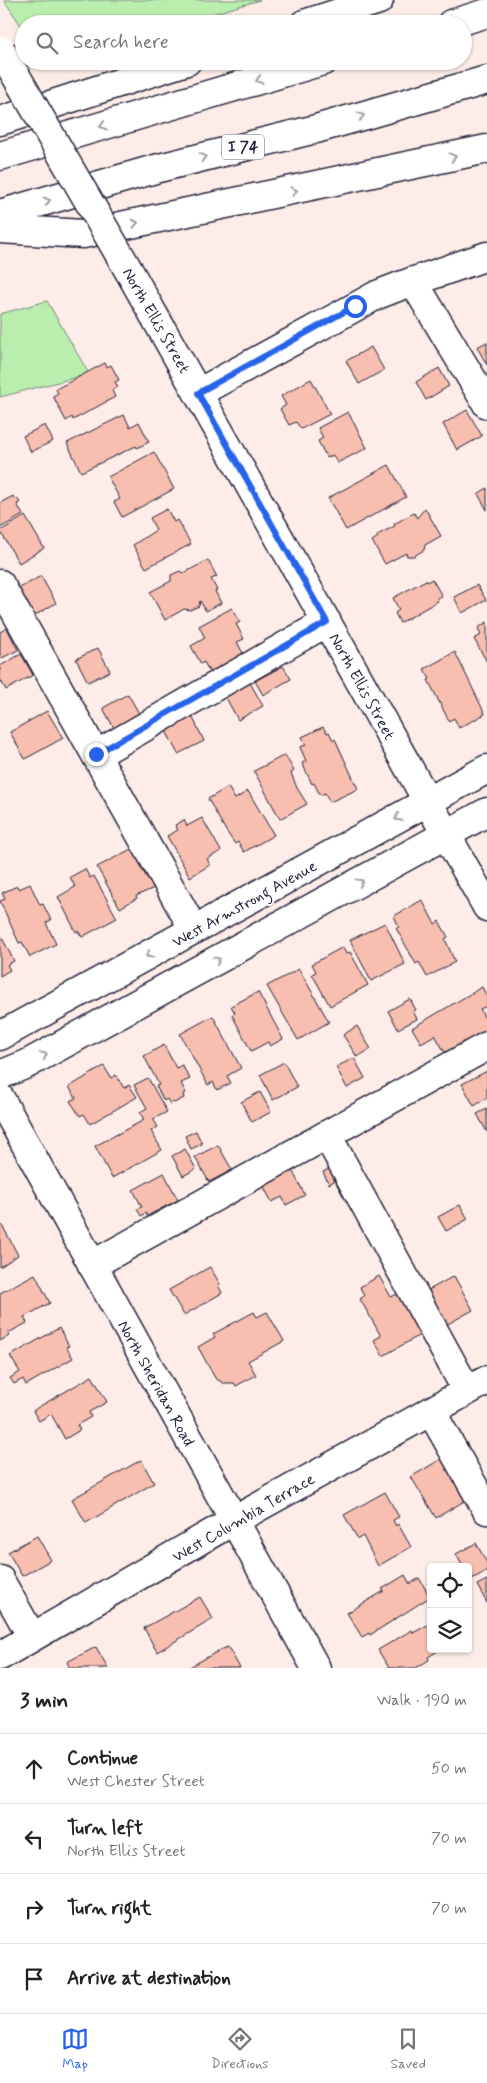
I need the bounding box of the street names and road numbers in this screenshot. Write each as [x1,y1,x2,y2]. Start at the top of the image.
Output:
road number: I 74 [222,134,264,160]
street label: North Ellis Street [117,264,194,377]
street label: North Ellis Street [324,630,400,744]
street label: West Armstrong Avenue [169,856,321,954]
street label: North Sheridan Road [112,1317,199,1450]
street label: West Columbia Terrace [169,1469,319,1568]

